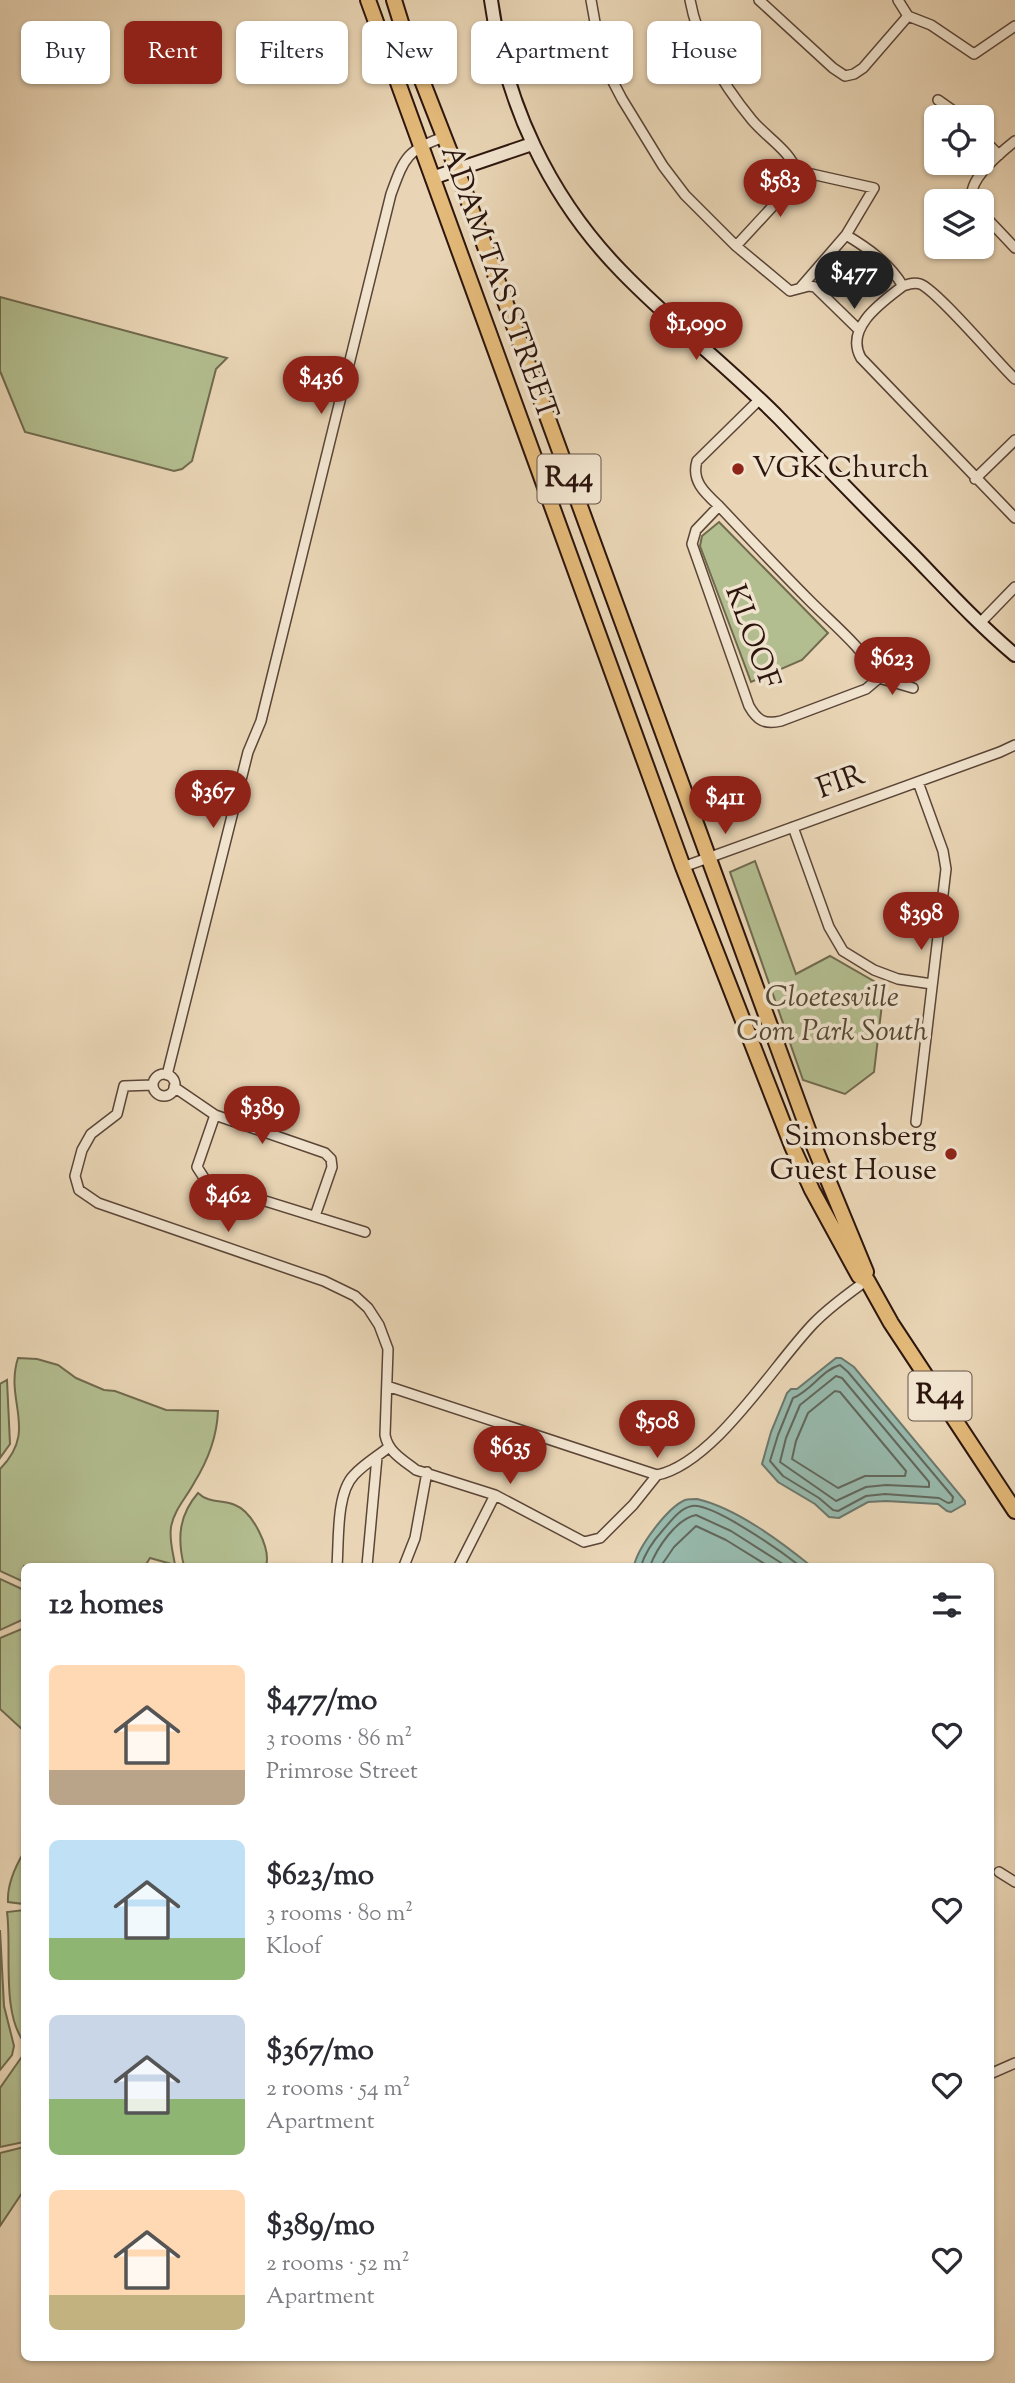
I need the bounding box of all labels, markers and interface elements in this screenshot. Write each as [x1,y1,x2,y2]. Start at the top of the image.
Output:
chip: Buy [21,21,110,84]
chip: Rent [124,21,222,84]
chip: Filters [236,21,348,84]
chip: New [362,21,457,84]
chip: Apartment [471,21,633,84]
chip: House [647,21,761,84]
map controls [924,105,994,259]
button: locate [924,105,994,175]
street label: ADAM TAS STREET [428,140,568,426]
pin: $583 [739,160,821,219]
text: $583 [760,165,800,198]
button: layers [924,189,994,259]
pin: $477 [813,252,895,311]
text: $477 [831,257,877,290]
pin: $1,090 [639,302,753,362]
text: $1,090 [666,308,726,341]
pin: $436 [280,356,362,416]
text: $436 [299,362,343,395]
place label: VGK Church [752,448,930,491]
road number: R44 [538,454,600,504]
marker: VGK Church [730,461,746,477]
street label: KLOOF [712,579,790,695]
pin: $623 [851,638,933,697]
text: $623 [870,643,914,676]
street label: FIR [811,754,871,811]
pin: $367 [172,770,254,830]
text: $367 [191,776,235,809]
pin: $411 [684,776,766,836]
text: $411 [705,782,745,815]
pin: $398 [880,892,962,952]
text: $398 [899,898,943,931]
park label: Cloetesville Com Park South [736,977,928,1054]
pin: $389 [221,1086,303,1146]
text: $389 [240,1092,284,1125]
place label: Simonsberg Guest House [770,1116,937,1193]
marker: Simonsberg Guest House [943,1146,959,1162]
pin: $462 [187,1174,269,1234]
text: $462 [205,1180,251,1213]
road number: R44 [908,1372,972,1420]
pin: $508 [616,1400,698,1460]
text: $508 [635,1406,679,1439]
pin: $635 [469,1426,551,1486]
text: $635 [490,1432,530,1465]
text: 12 homes [49,1584,164,1627]
icon: filters [928,1586,966,1624]
text: $477/mo [266,1680,377,1723]
icon: home [105,1693,189,1777]
icon: heart [928,1716,966,1754]
text: 3 rooms · 86 m² [266,1723,412,1756]
text: Primrose Street [266,1756,418,1789]
text: $623/mo [266,1855,374,1898]
icon: home [105,1868,189,1952]
icon: heart [928,1891,966,1929]
text: 3 rooms · 80 m² [266,1898,413,1931]
text: Kloof [266,1931,322,1964]
text: $367/mo [266,2030,374,2073]
icon: home [105,2043,189,2127]
icon: heart [928,2066,966,2104]
text: 2 rooms · 54 m² [266,2073,410,2106]
text: Apartment [266,2106,375,2139]
text: $389/mo [266,2205,375,2248]
icon: home [105,2218,189,2302]
icon: heart [928,2241,966,2279]
text: 2 rooms · 52 m² [266,2248,409,2281]
text: Apartment [266,2281,375,2314]

